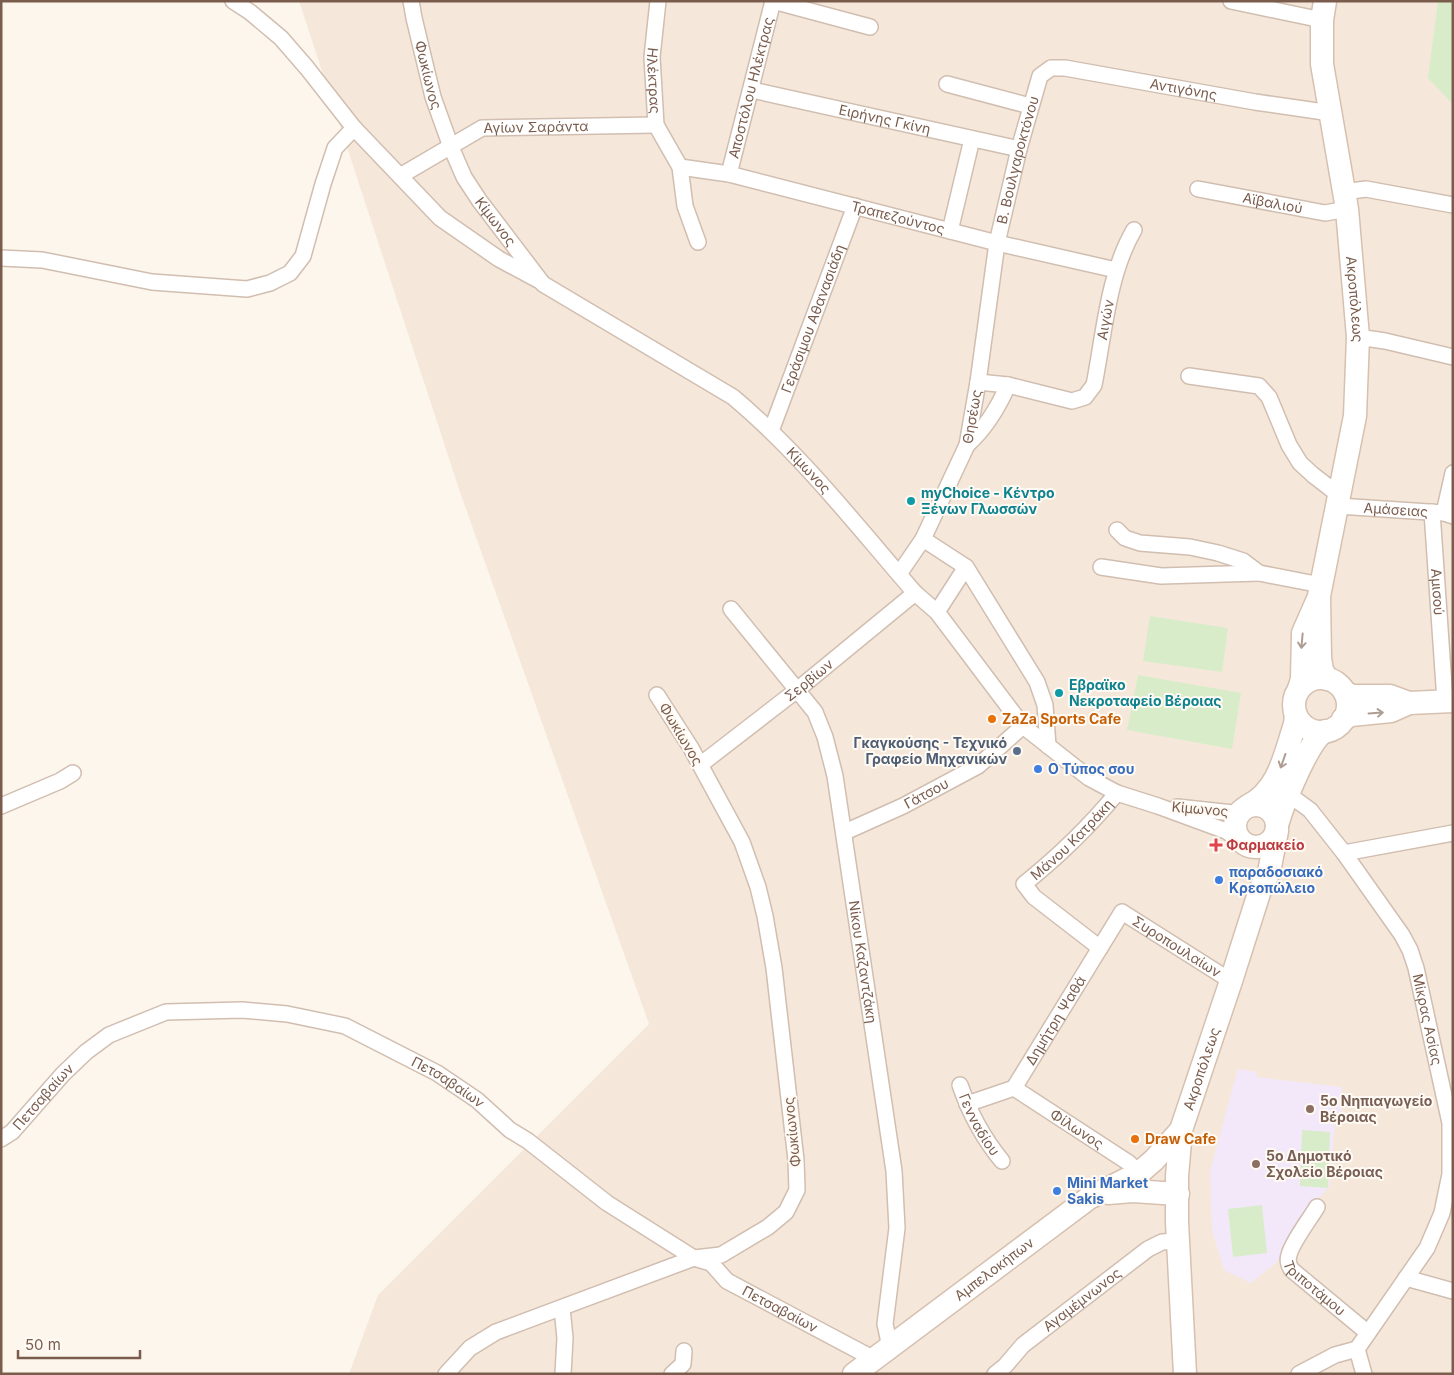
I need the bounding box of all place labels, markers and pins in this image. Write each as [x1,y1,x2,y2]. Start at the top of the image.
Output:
place label: myChoice - Κέντρο Ξένων Γλωσσών [921,484,1055,517]
marker: myChoice - Κέντρο Ξένων Γλωσσών [905,495,917,507]
place label: Εβραϊκο Νεκροταφείο Βέροιας [1069,676,1222,709]
marker: Εβραϊκο Νεκροταφείο Βέροιας [1053,687,1065,699]
place label: ZaZa Sports Cafe [1002,710,1121,727]
marker: ZaZa Sports Cafe [986,713,998,725]
place label: Γκαγκούσης - Τεχνικό Γραφείο Μηχανικών [853,734,1007,767]
marker: Γκαγκούσης - Τεχνικό Γραφείο Μηχανικών [1011,745,1023,757]
place label: Ο Τύπος σου [1048,760,1134,777]
marker: Ο Τύπος σου [1032,763,1044,775]
place label: Φαρμακείο [1226,836,1305,853]
marker: Φαρμακείο [1210,839,1222,851]
place label: παραδοσιακό Κρεοπώλειο [1229,863,1323,896]
marker: παραδοσιακό Κρεοπώλειο [1213,874,1225,886]
place label: 5ο Νηπιαγωγείο Βέροιας [1320,1092,1433,1125]
marker: 5ο Νηπιαγωγείο Βέροιας [1304,1103,1316,1115]
place label: Draw Cafe [1145,1130,1216,1147]
marker: Draw Cafe [1129,1133,1141,1145]
place label: 5ο Δημοτικό Σχολείο Βέροιας [1266,1147,1383,1180]
marker: 5ο Δημοτικό Σχολείο Βέροιας [1250,1158,1262,1170]
place label: Mini Market Sakis [1067,1174,1148,1207]
marker: Mini Market Sakis [1051,1185,1063,1197]

